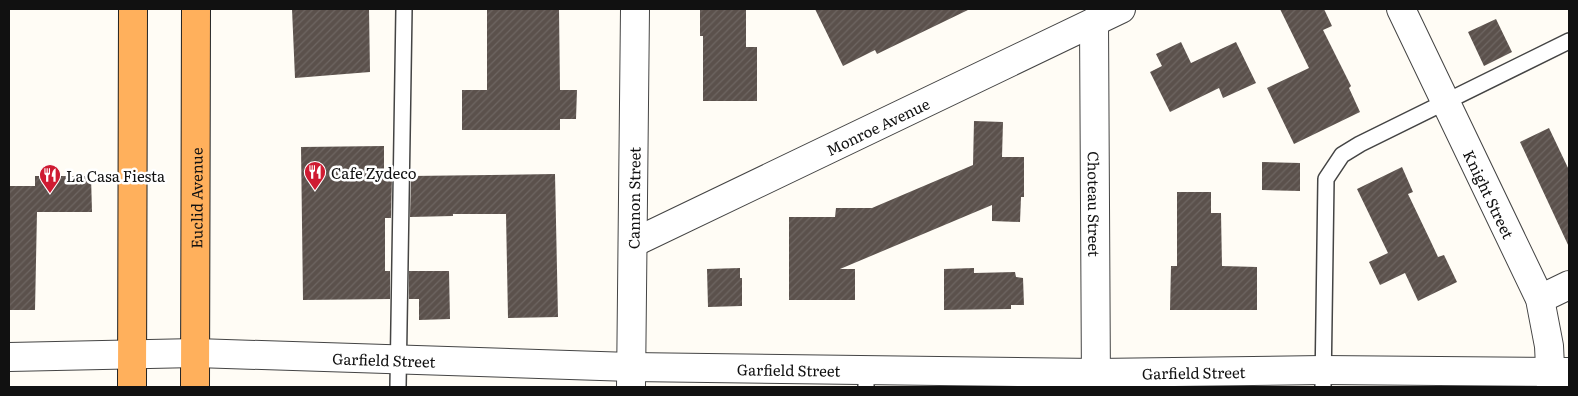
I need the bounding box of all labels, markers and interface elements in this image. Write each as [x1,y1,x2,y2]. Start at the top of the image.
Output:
street label: Monroe Avenue [822,91,933,161]
street label: Knight Street [1458,146,1521,242]
street label: Euclid Avenue [184,147,207,249]
street label: Cannon Street [621,147,645,249]
street label: Choteau Street [1083,151,1107,257]
restaurant icon: Cafe Zydeco [303,160,327,191]
place label: Cafe Zydeco [331,161,417,184]
restaurant icon: La Casa Fiesta [38,163,62,194]
place label: La Casa Fiesta [66,164,166,187]
street label: Garfield Street [332,346,436,372]
street label: Garfield Street [737,357,841,381]
street label: Garfield Street [1142,360,1246,384]

